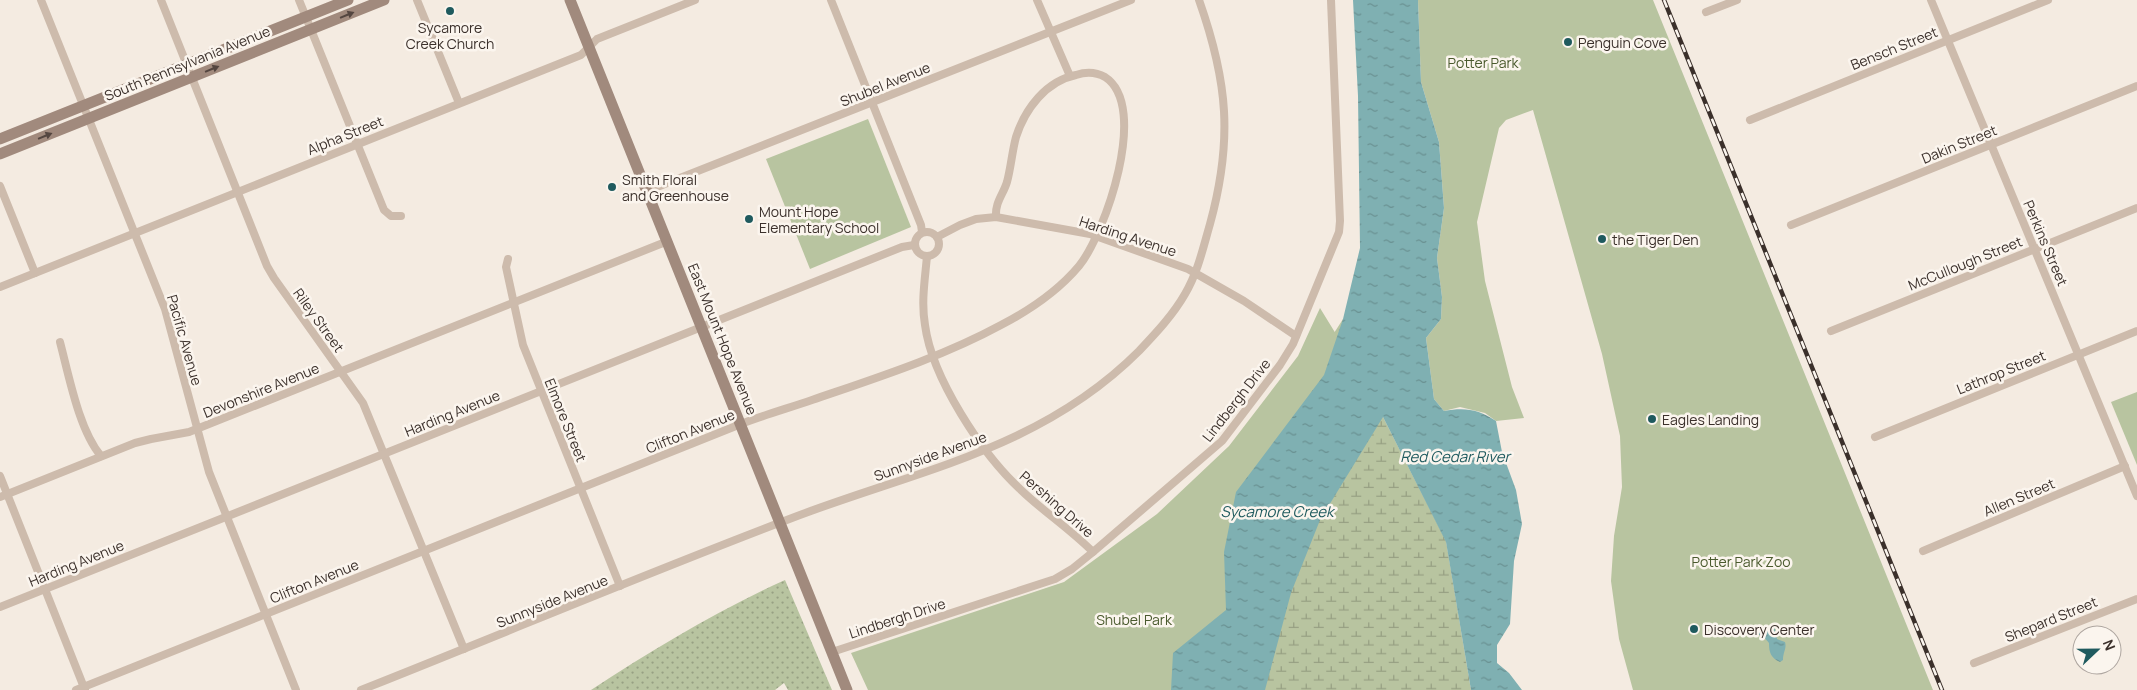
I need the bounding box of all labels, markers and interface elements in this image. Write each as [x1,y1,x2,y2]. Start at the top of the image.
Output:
marker: Sycamore Creek Church [444,5,456,17]
one-way arrow [340,11,355,19]
place label: Sycamore Creek Church [406,18,494,53]
street label: South Pennsylvania Avenue [101,21,273,105]
street label: Bensch Street [1848,22,1941,74]
place label: Penguin Cove [1578,33,1667,52]
marker: Penguin Cove [1562,36,1574,48]
park label: Potter Park [1448,53,1520,72]
street label: Shubel Avenue [837,57,933,111]
one-way arrow [205,65,220,73]
street label: Alpha Street [304,111,386,159]
street label: Dakin Street [1919,120,2000,168]
one-way arrow [38,132,52,140]
place label: Smith Floral and Greenhouse [622,170,729,205]
marker: Smith Floral and Greenhouse [606,181,618,193]
street label: Perkins Street [2019,197,2073,289]
place label: Mount Hope Elementary School [759,202,879,237]
street label: Harding Avenue [1077,211,1179,261]
marker: Mount Hope Elementary School [743,213,755,225]
place label: the Tiger Den [1612,230,1699,249]
street label: McCullough Street [1905,231,2025,295]
marker: the Tiger Den [1596,233,1608,245]
street label: East Mount Hope Avenue [684,260,762,418]
street label: Riley Street [289,284,349,356]
street label: Pacific Avenue [163,292,207,388]
street label: Lathrop Street [1954,345,2049,398]
street label: Lindbergh Drive [1198,355,1274,445]
street label: Devonshire Avenue [200,358,322,422]
street label: Elmore Street [541,375,592,465]
street label: Harding Avenue [402,385,502,441]
street label: Clifton Avenue [643,405,737,457]
place label: Eagles Landing [1662,410,1759,429]
marker: Eagles Landing [1646,413,1658,425]
street label: Sunnyside Avenue [871,427,989,485]
water label: Red Cedar River [1400,446,1512,467]
street label: Pershing Drive [1016,467,1098,541]
street label: Allen Street [1980,473,2058,521]
water label: Sycamore Creek [1221,501,1336,522]
street label: Harding Avenue [26,535,126,591]
park label: Potter Park Zoo [1692,552,1790,571]
street label: Clifton Avenue [267,555,361,607]
street label: Sunnyside Avenue [493,570,611,632]
street label: Shepard Street [2002,592,2100,646]
street label: Lindbergh Drive [846,593,948,643]
park label: Shubel Park [1096,610,1173,629]
place label: Discovery Center [1704,620,1815,639]
marker: Discovery Center [1688,623,1700,635]
north arrow [2072,625,2122,675]
text: N [2099,637,2120,653]

